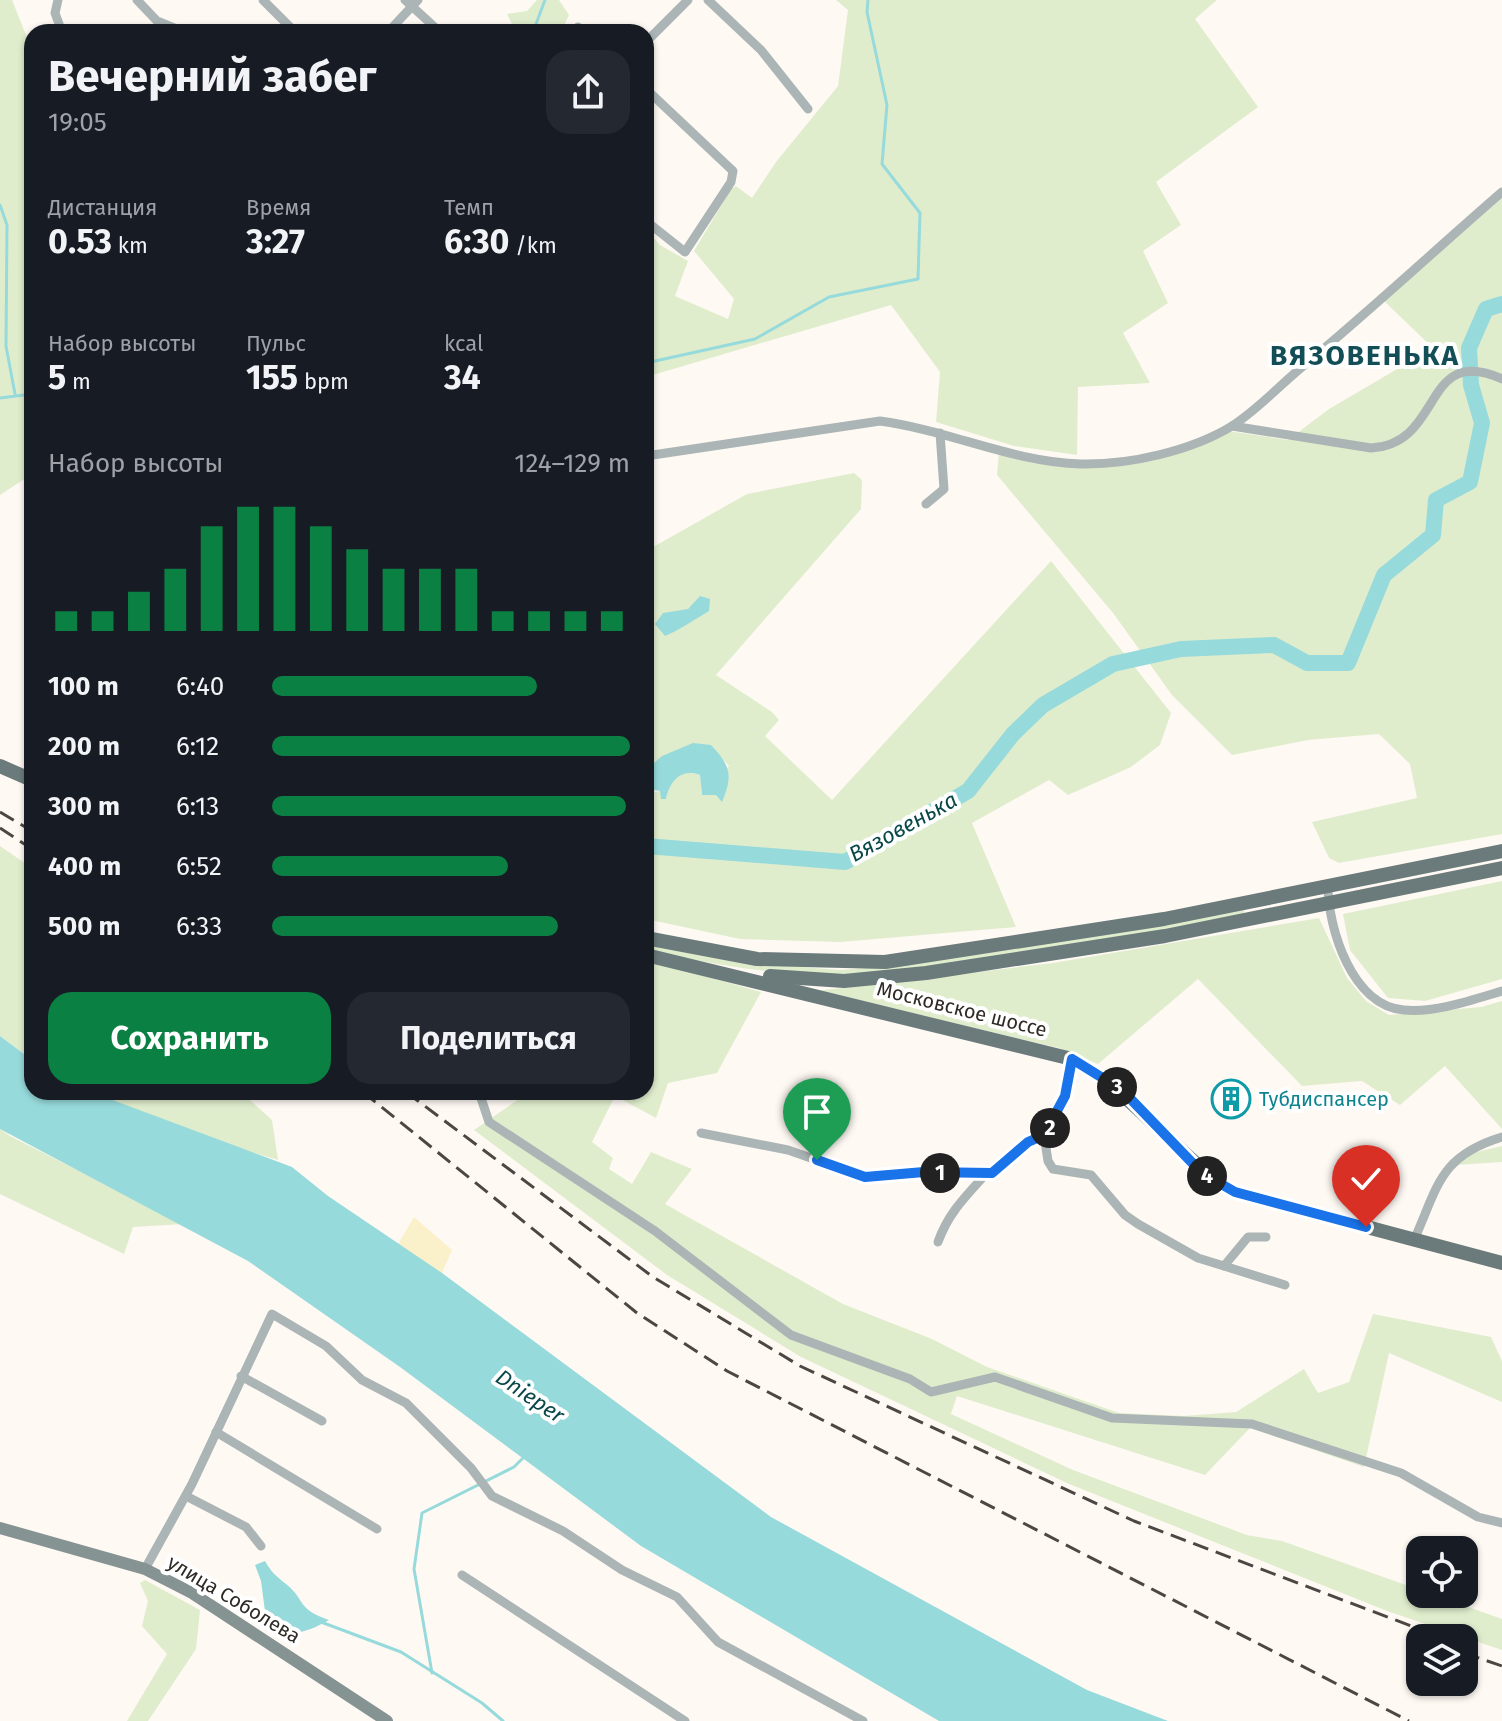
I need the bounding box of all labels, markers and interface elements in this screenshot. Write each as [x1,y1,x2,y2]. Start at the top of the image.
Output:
text: Вечерний забег [48,50,377,103]
button: share [546,50,630,134]
text: 19:05 [48,107,107,138]
text: Дистанция [48,194,157,221]
text: Время [246,194,311,221]
text: Темп [444,194,494,221]
text: 0.53 [48,221,112,262]
text: 3:27 [246,221,305,262]
text: 6:30 [444,221,509,262]
text: km [112,232,148,259]
text: /km [509,232,557,259]
text: Набор высоты [48,330,196,357]
text: Пульс [246,330,306,357]
text: kcal [444,330,484,357]
district label: ВЯЗОВЕНЬКА [1270,339,1460,372]
text: 5 [48,357,66,398]
text: 155 [246,357,298,398]
text: 34 [444,357,481,398]
text: m [66,368,91,395]
text: bpm [298,368,349,395]
text: Набор высоты [48,448,223,479]
text: 124–129 m [514,448,630,479]
text: 100 m [48,671,119,702]
text: 6:40 [176,671,224,702]
text: 200 m [48,731,120,762]
text: 6:12 [176,731,219,762]
water label: Вязовенька [844,786,962,868]
text: 300 m [48,791,120,822]
text: 6:13 [176,791,219,822]
text: 400 m [48,851,121,882]
text: 6:52 [176,851,222,882]
text: 500 m [48,911,121,942]
text: 6:33 [176,911,222,942]
street label: Московское шоссе [875,976,1049,1042]
button: Сохранить [48,992,331,1084]
button: Поделиться [347,992,630,1084]
pin: 3 [1097,1067,1137,1107]
text: 3 [1111,1073,1123,1100]
pin [783,1078,851,1160]
building icon: Тубдиспансер [1210,1078,1252,1120]
place label: Тубдиспансер [1259,1087,1389,1111]
icon: arrive [795,1090,839,1134]
pin: 2 [1030,1108,1070,1148]
text: 2 [1044,1114,1056,1141]
pin [1332,1145,1400,1227]
pin: 1 [920,1153,960,1193]
pin: 4 [1187,1156,1227,1196]
icon: check [1344,1157,1388,1201]
text: 1 [935,1159,945,1186]
text: 4 [1201,1162,1213,1189]
water label: Dnieper [491,1363,570,1429]
map controls [1406,1536,1478,1696]
button: locate [1406,1536,1478,1608]
street label: улица Соболева [163,1550,305,1648]
button: layers [1406,1624,1478,1696]

